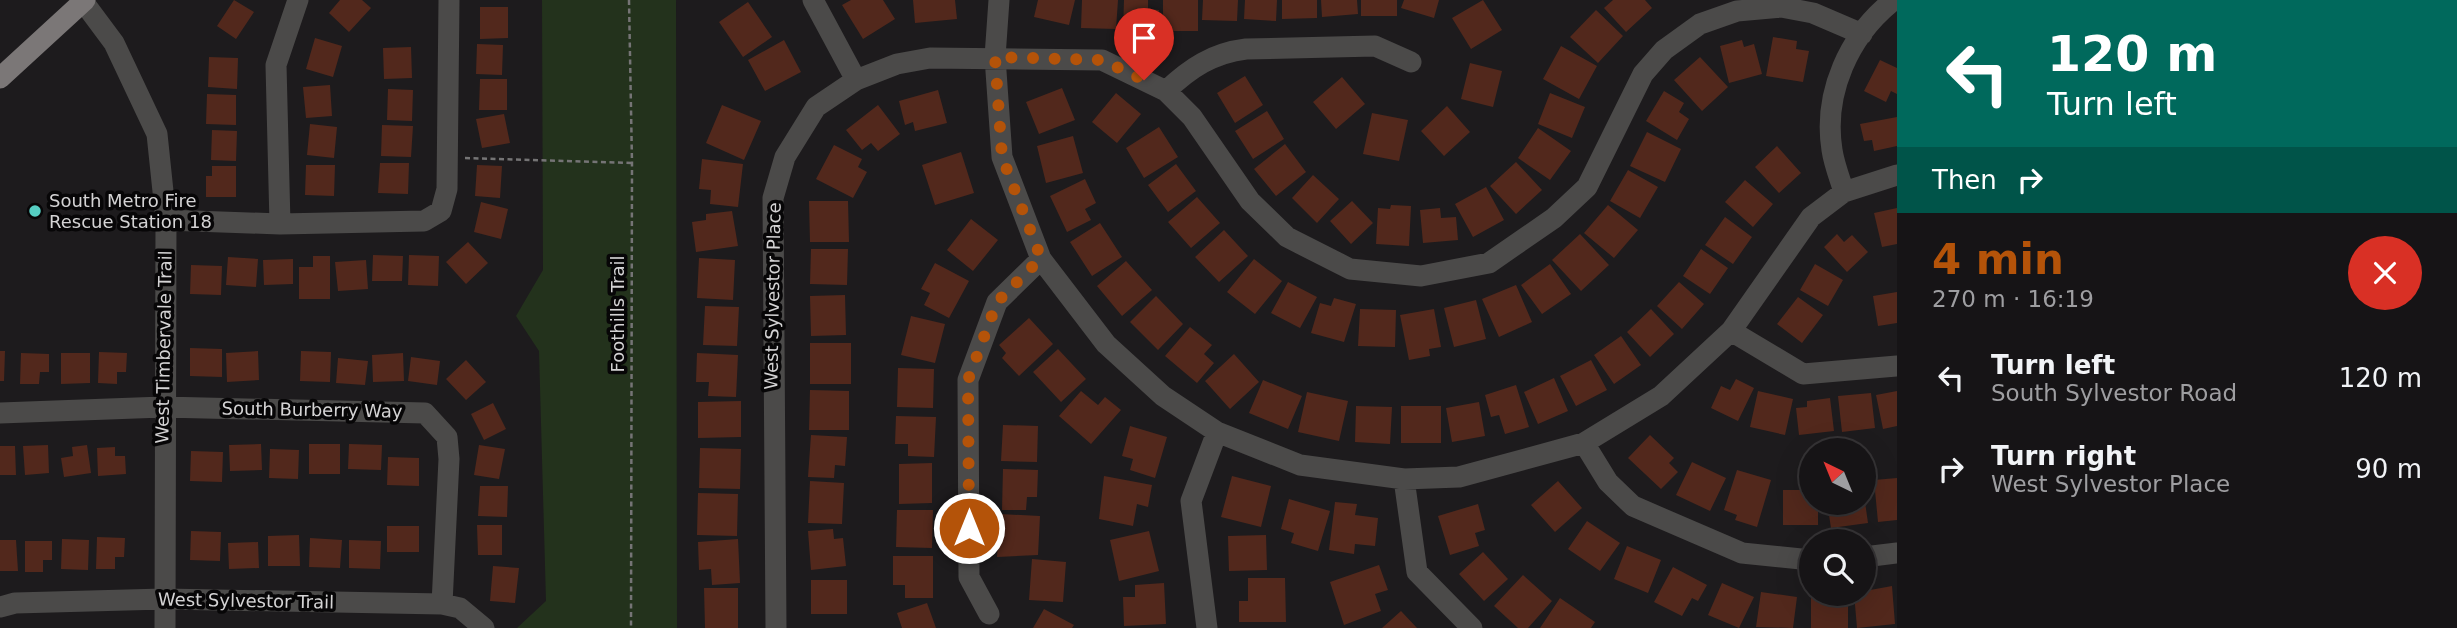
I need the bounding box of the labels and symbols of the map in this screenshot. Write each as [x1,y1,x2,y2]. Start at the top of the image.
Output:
pin [1114,8,1174,80]
place label: South Metro Fire Rescue Station 18 [49,190,212,232]
street label: West Sylvestor Place [760,202,785,390]
marker: South Metro Fire Rescue Station 18 [27,203,43,219]
street label: West Timbervale Trail [151,250,176,444]
street label: Foothills Trail [607,255,628,373]
street label: South Burberry Way [221,397,403,422]
north arrow [1799,438,1876,514]
position arrow [932,491,1006,565]
street label: West Sylvestor Trail [158,588,334,613]

